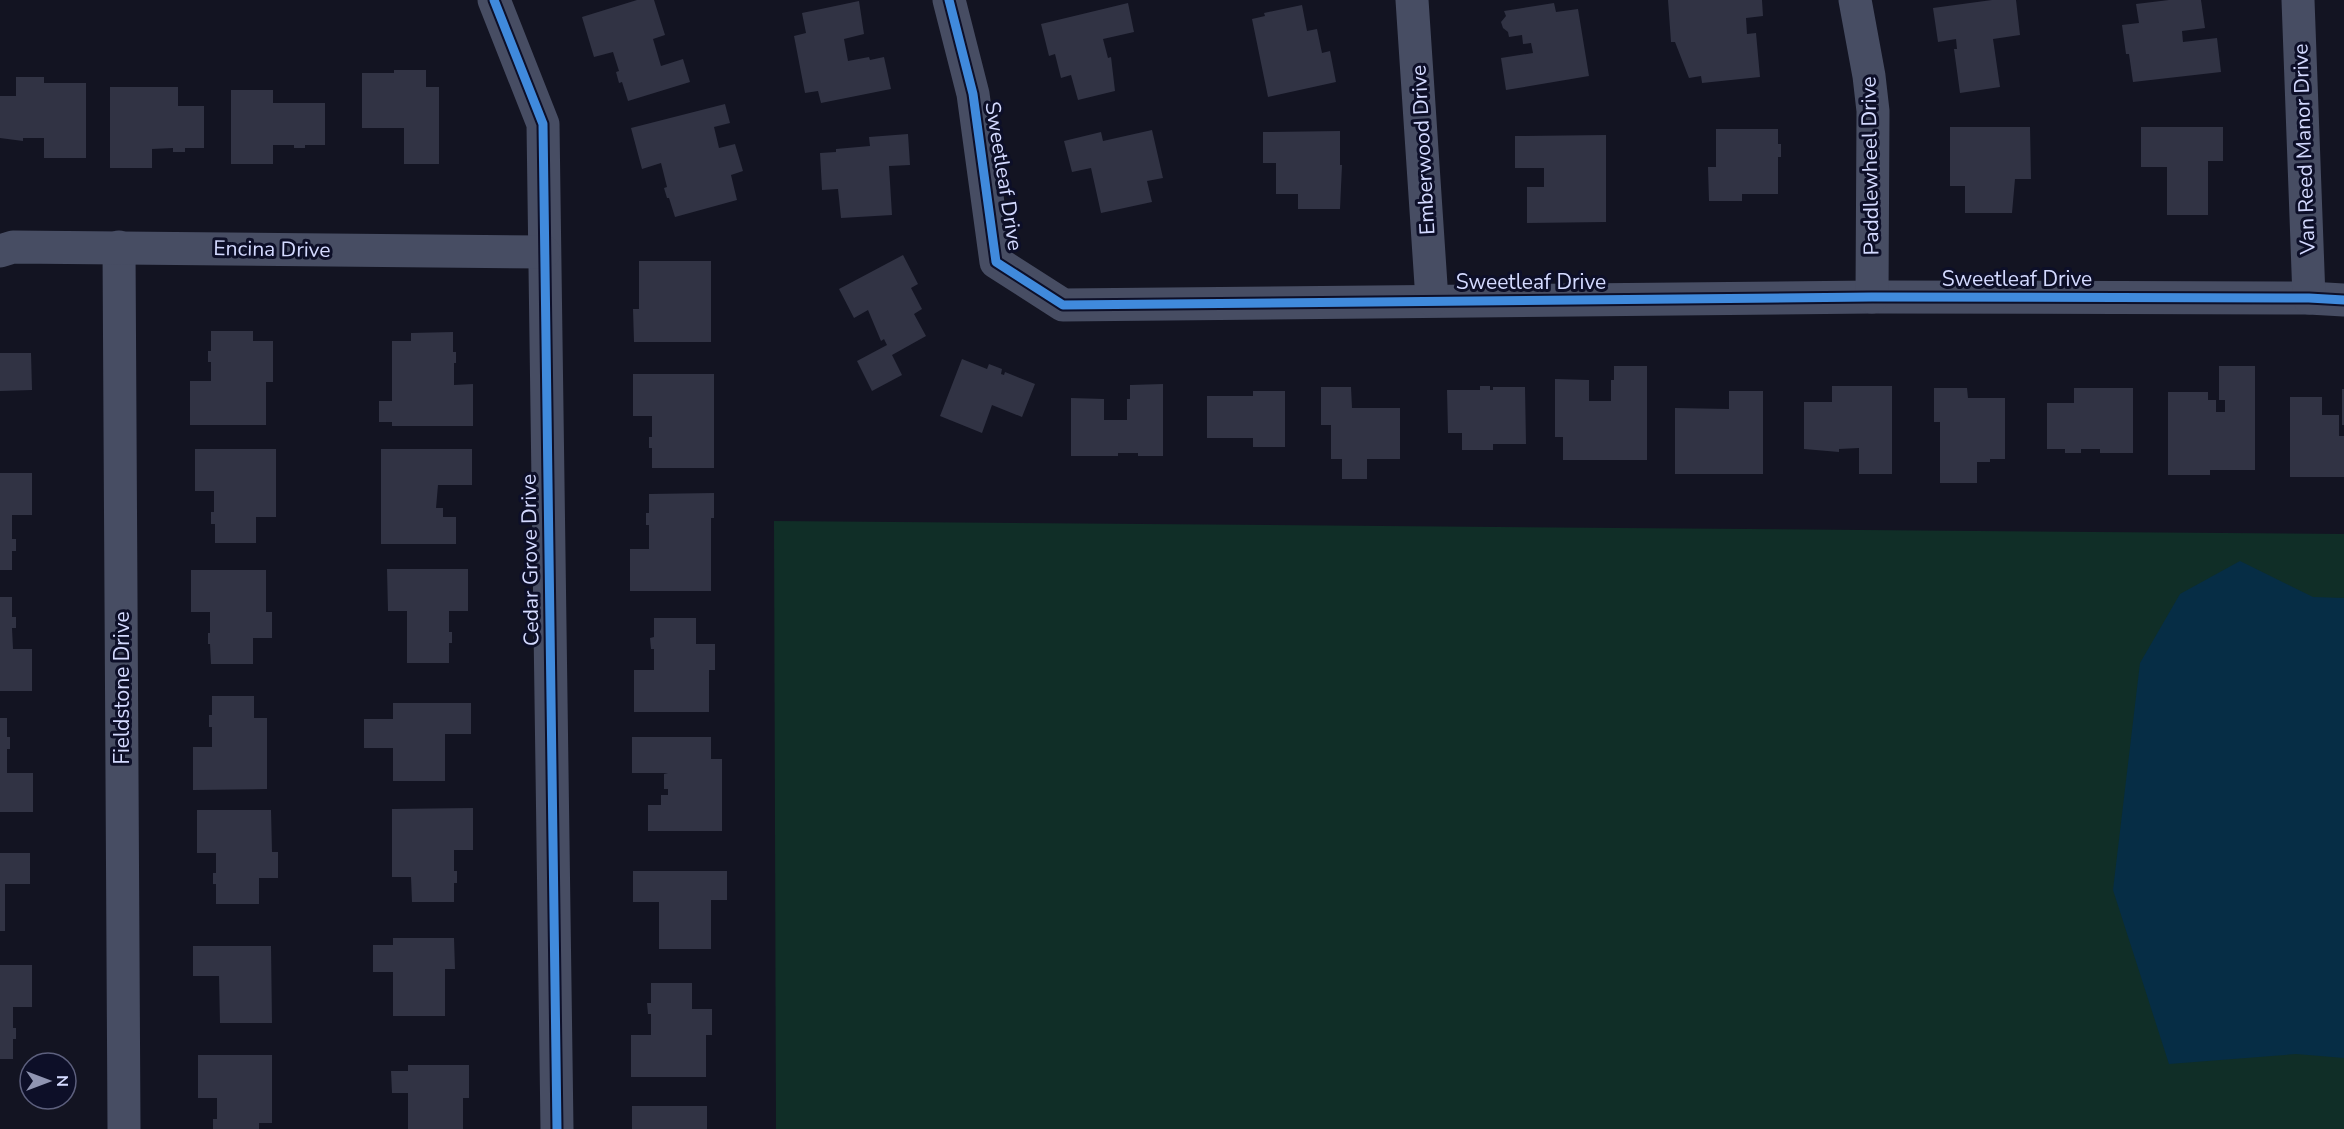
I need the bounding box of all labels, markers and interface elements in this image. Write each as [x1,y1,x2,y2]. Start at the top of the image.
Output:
street label: Van Reed Manor Drive [2286,43,2322,256]
street label: Emberwood Drive [1405,64,1441,236]
street label: Paddlewheel Drive [1854,76,1886,256]
street label: Sweetleaf Drive [978,99,1030,253]
street label: Encina Drive [213,234,331,264]
street label: Sweetleaf Drive [1942,265,2092,293]
street label: Sweetleaf Drive [1456,268,1606,296]
street label: Cedar Grove Drive [515,474,545,646]
street label: Fieldstone Drive [108,611,136,765]
north arrow [18,1051,78,1111]
text: N [51,1075,73,1087]

